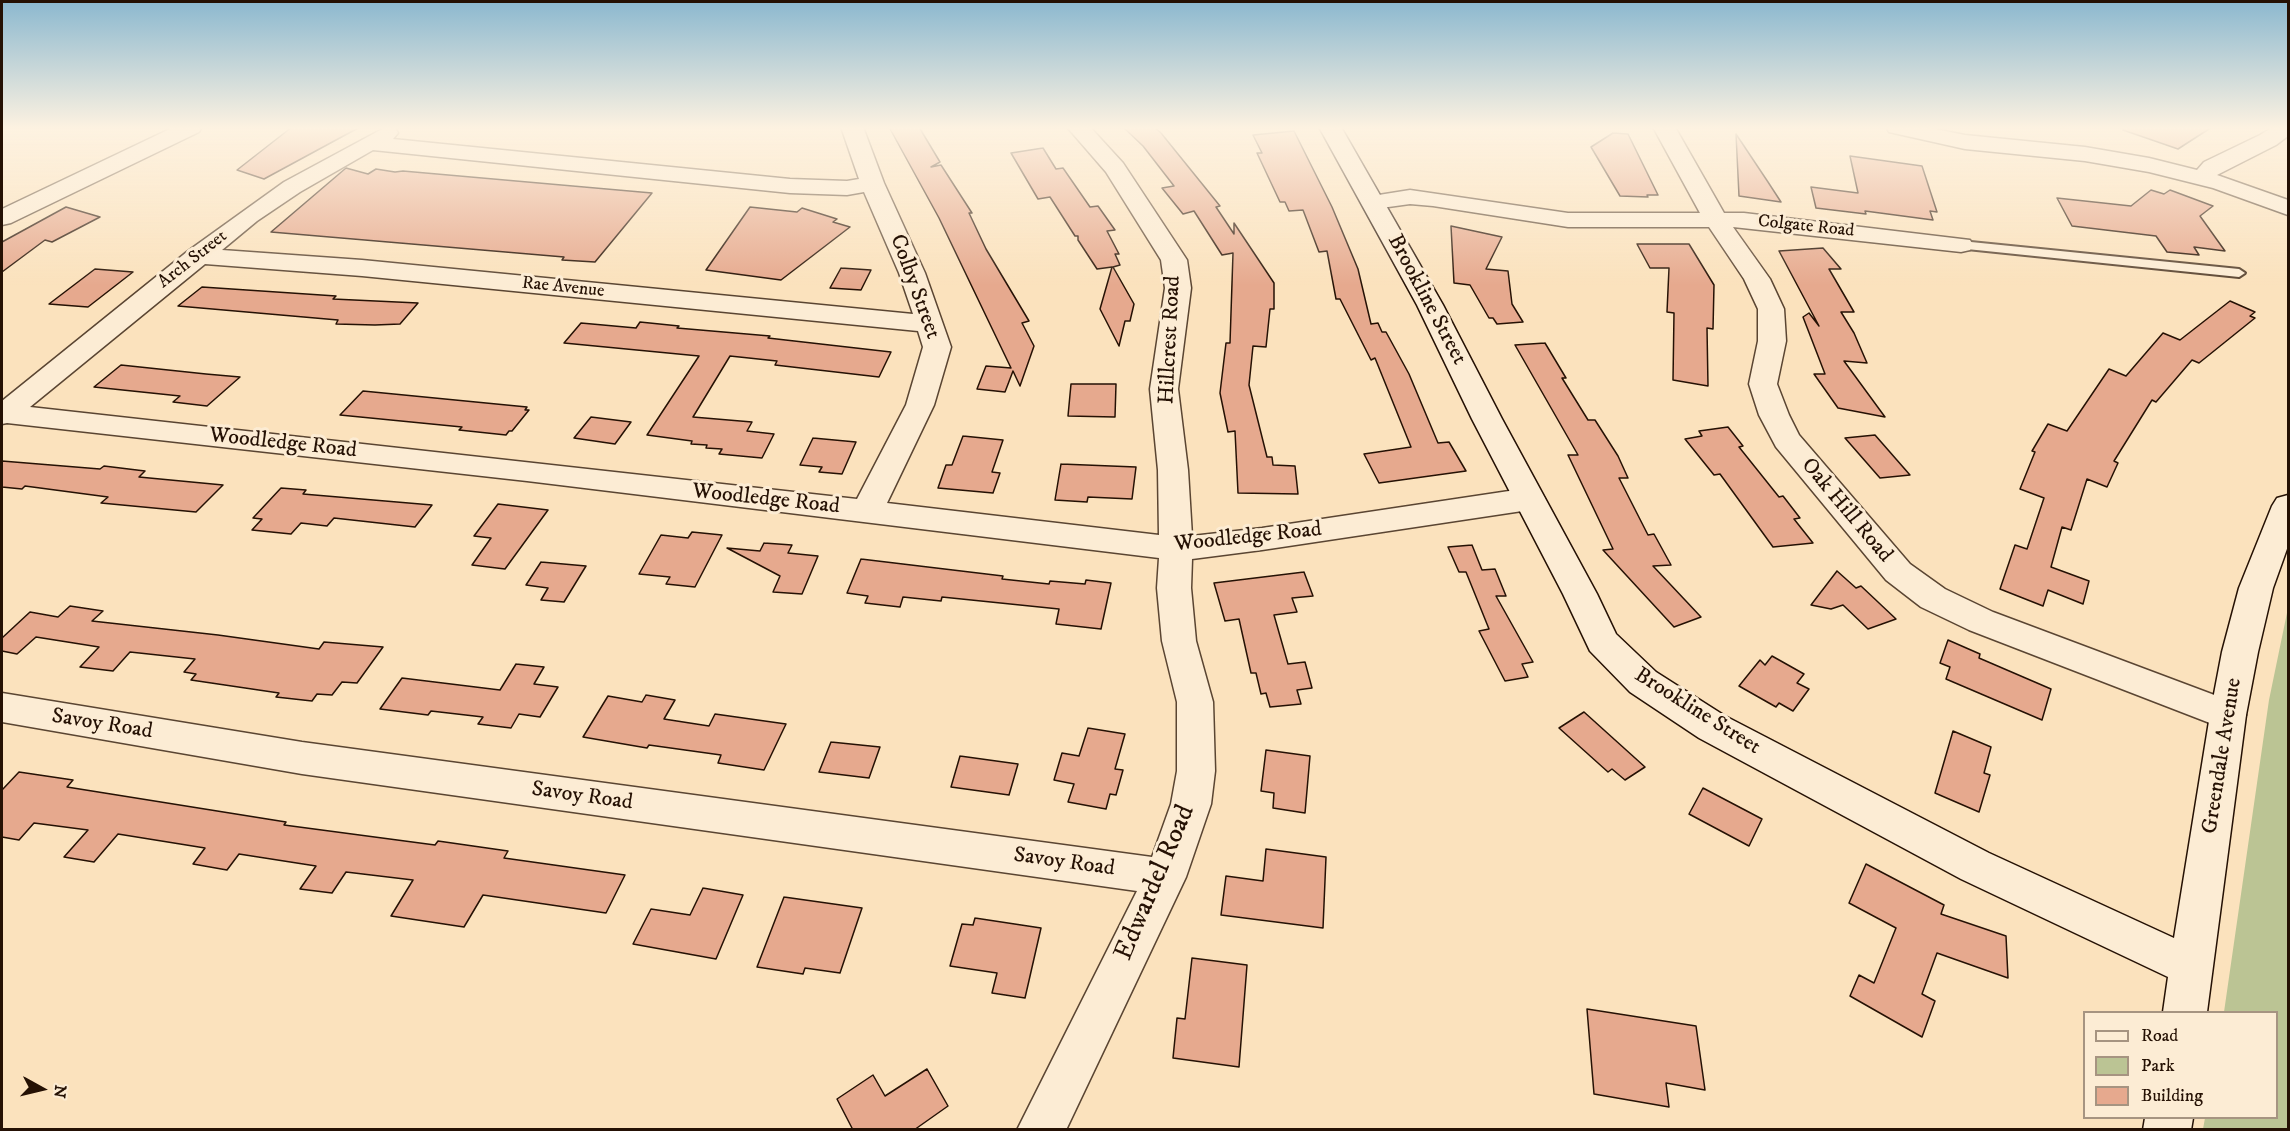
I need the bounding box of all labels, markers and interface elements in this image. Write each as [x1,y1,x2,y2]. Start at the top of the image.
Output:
street label: Colgate Road [1757,211,1855,243]
street label: Arch Street [154,226,232,294]
street label: Brookline Street [1381,230,1471,370]
street label: Colby Street [883,231,945,343]
street label: Rae Avenue [521,273,605,303]
street label: Hillcrest Road [1154,275,1188,405]
street label: Woodledge Road [208,423,358,465]
street label: Oak Hill Road [1795,453,1897,569]
street label: Woodledge Road [691,479,841,521]
street label: Woodledge Road [1173,517,1323,559]
street label: Brookline Street [1629,663,1765,761]
street label: Greendale Avenue [2198,676,2248,836]
street label: Savoy Road [50,704,154,746]
street label: Savoy Road [530,777,634,817]
street label: Edwardel Road [1109,800,1203,966]
street label: Savoy Road [1012,843,1116,883]
legend [2083,1011,2278,1119]
text: Road [2141,1025,2178,1047]
text: Park [2141,1055,2175,1077]
north arrow [12,1059,72,1119]
text: N [49,1084,71,1099]
text: Building [2141,1085,2203,1107]

